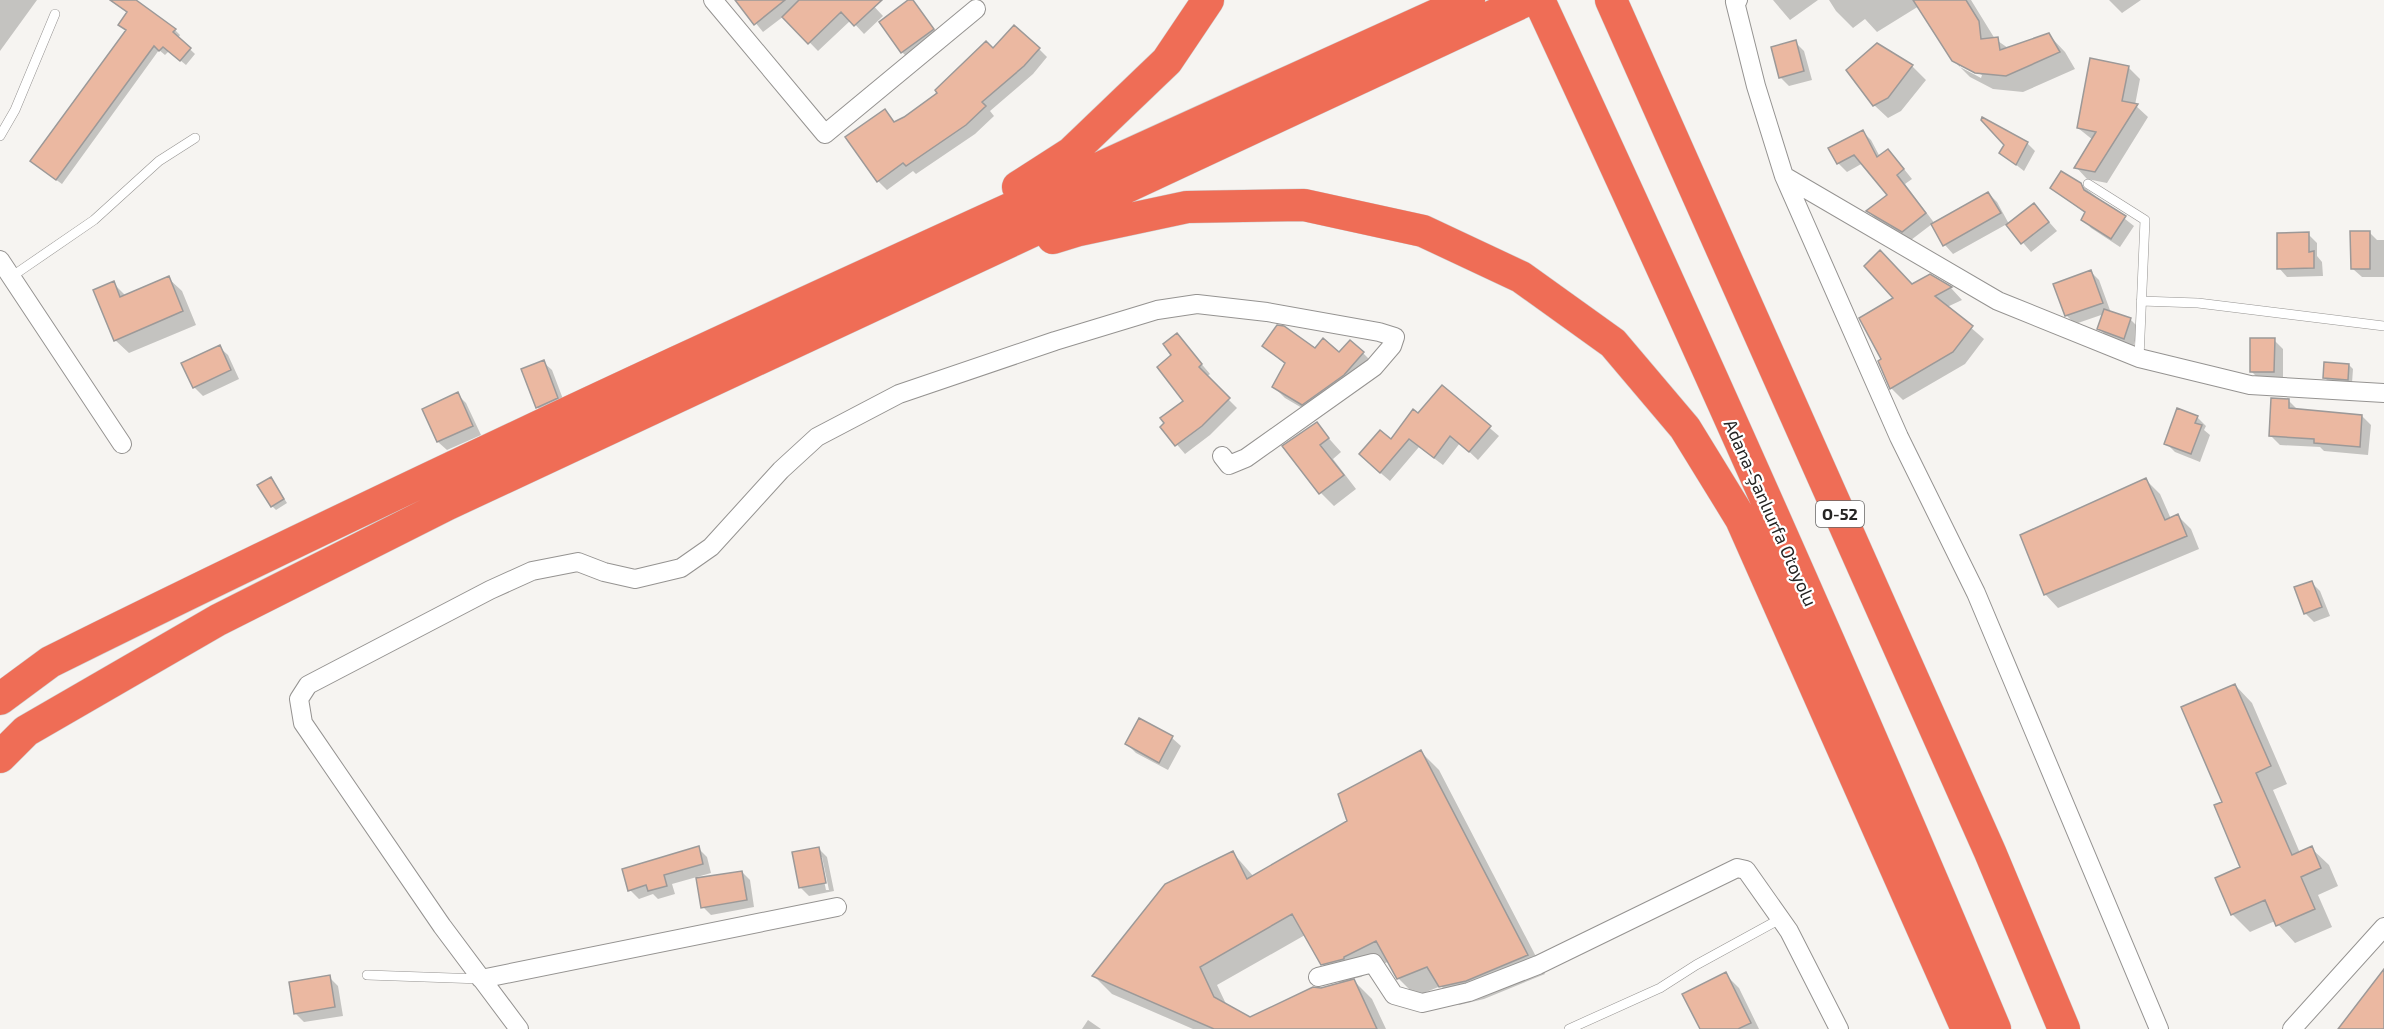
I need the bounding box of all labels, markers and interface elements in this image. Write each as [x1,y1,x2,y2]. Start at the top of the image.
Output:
street label: Adana-Şanlıurfa Otoyolu [1719,416,1822,610]
road number: O-52 [1816,501,1864,527]

